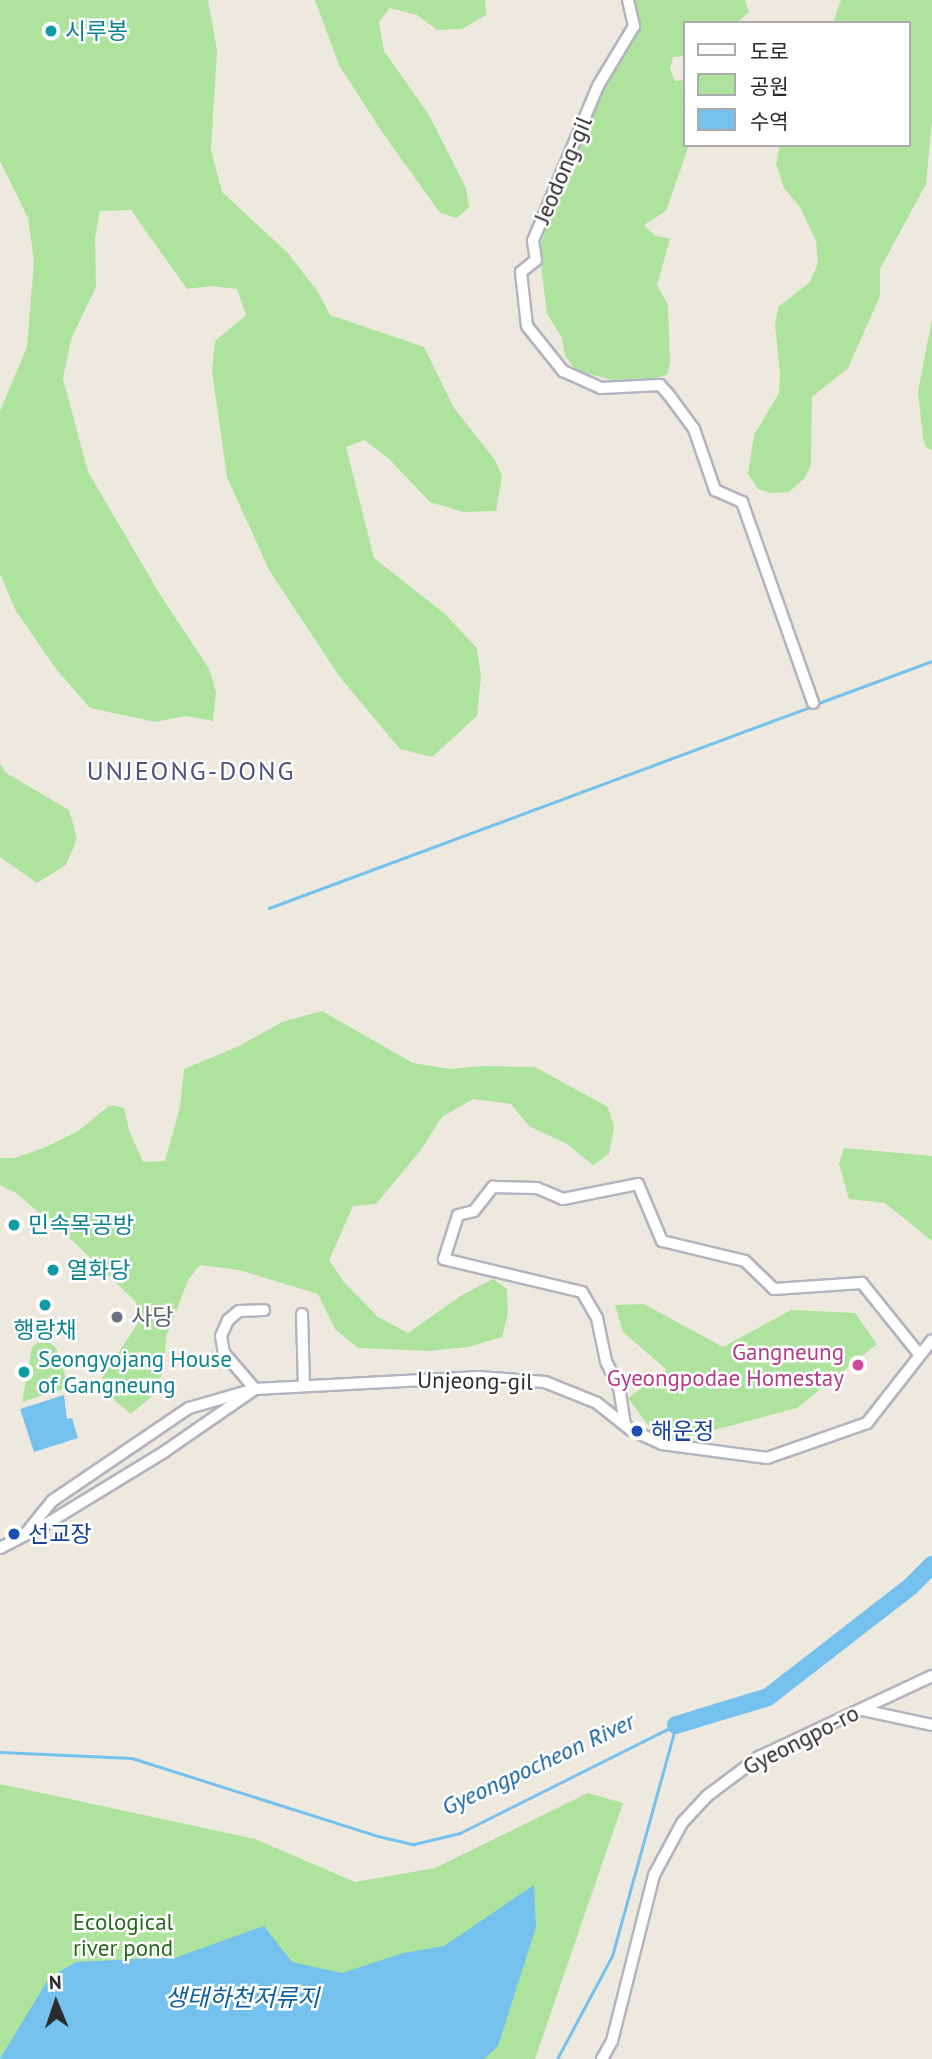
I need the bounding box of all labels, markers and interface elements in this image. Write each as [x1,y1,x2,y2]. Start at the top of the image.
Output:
place label: 시루봉 [65,17,128,45]
legend [684,21,911,147]
marker: 시루봉 [43,23,59,39]
text: 도로 [750,38,789,65]
text: 공원 [750,73,789,100]
text: 수역 [750,108,789,135]
street label: Jeodong-gil [528,112,598,228]
district label: UNJEONG-DONG [88,755,294,787]
place label: 민속목공방 [28,1211,134,1239]
marker: 민속목공방 [6,1217,22,1233]
place label: 열화당 [67,1256,130,1284]
marker: 열화당 [45,1262,61,1278]
marker: 행랑채 [37,1297,53,1313]
place label: 사당 [131,1303,173,1331]
marker: 사당 [109,1309,125,1325]
place label: 행랑채 [13,1316,77,1344]
place label: Gangneung Gyeongpodae Homestay [607,1338,844,1392]
place label: Seongyojang House of Gangneung [38,1345,232,1399]
marker: Gangneung Gyeongpodae Homestay [850,1357,866,1373]
marker: Seongyojang House of Gangneung [16,1364,32,1380]
street label: Unjeong-gil [417,1366,533,1396]
place label: 해운정 [651,1417,714,1445]
marker: 해운정 [629,1423,645,1439]
place label: 선교장 [28,1520,91,1548]
marker: 선교장 [6,1526,22,1542]
street label: Gyeongpo-ro [738,1699,864,1781]
water label: Gyeongpocheon River [437,1707,639,1821]
park label: Ecological river pond [73,1908,173,1962]
north arrow [21,1968,91,2038]
text: N [49,1970,62,1994]
water label: 생태하천저류지 [165,1984,319,2012]

